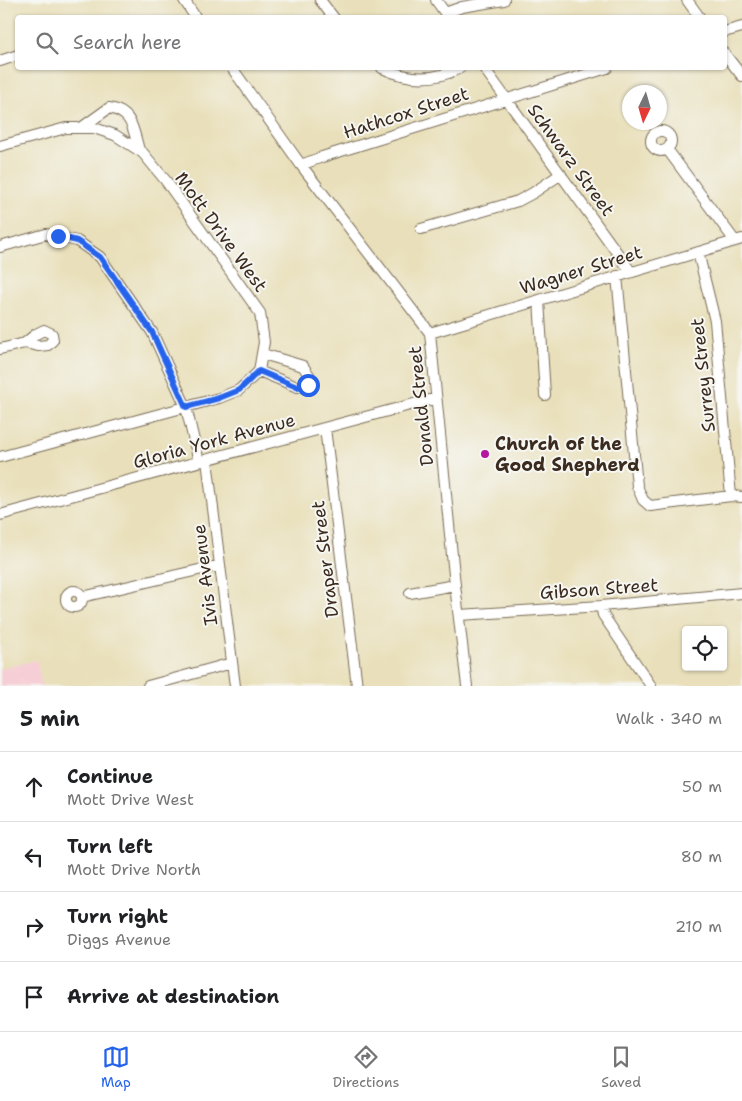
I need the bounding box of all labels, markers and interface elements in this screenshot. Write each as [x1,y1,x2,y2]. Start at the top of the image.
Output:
search box [15,15,727,70]
icon: search [33,29,61,57]
text: Search here [73,30,182,55]
street label: Hathcox Street [340,81,472,145]
north arrow [622,85,667,130]
street label: Schwarz Street [522,99,620,221]
street label: Mott Drive West [169,167,273,297]
route end [47,225,70,248]
street label: Wagner Street [517,240,645,300]
street label: Surrey Street [685,317,721,433]
street label: Donald Street [403,345,439,467]
route start [297,374,320,397]
street label: Gloria York Avenue [130,408,298,474]
place label: Church of the Good Shepherd [495,432,640,477]
marker: Church of the Good Shepherd [479,448,491,460]
street label: Draper Street [306,499,344,619]
street label: Ivis Avenue [187,523,223,627]
street label: Gibson Street [539,573,659,605]
map controls [682,626,727,671]
button: locate [682,626,727,671]
text: 5 min [20,705,80,733]
text: Walk · 340 m [616,708,722,729]
text: Continue [67,764,153,789]
icon: ahead [20,773,48,801]
text: 50 m [682,776,722,797]
text: Mott Drive West [67,789,194,810]
text: Turn left [67,834,153,859]
icon: left [20,843,48,871]
text: 80 m [681,846,722,867]
text: Mott Drive North [67,859,201,880]
text: Turn right [67,904,168,929]
icon: right [20,913,48,941]
text: 210 m [675,916,722,937]
text: Diggs Avenue [67,929,171,950]
icon: arrive [20,983,48,1011]
text: Arrive at destination [67,984,279,1009]
tab: Map [101,1043,131,1091]
tab: Directions [333,1043,399,1091]
tab: Saved [601,1043,641,1091]

